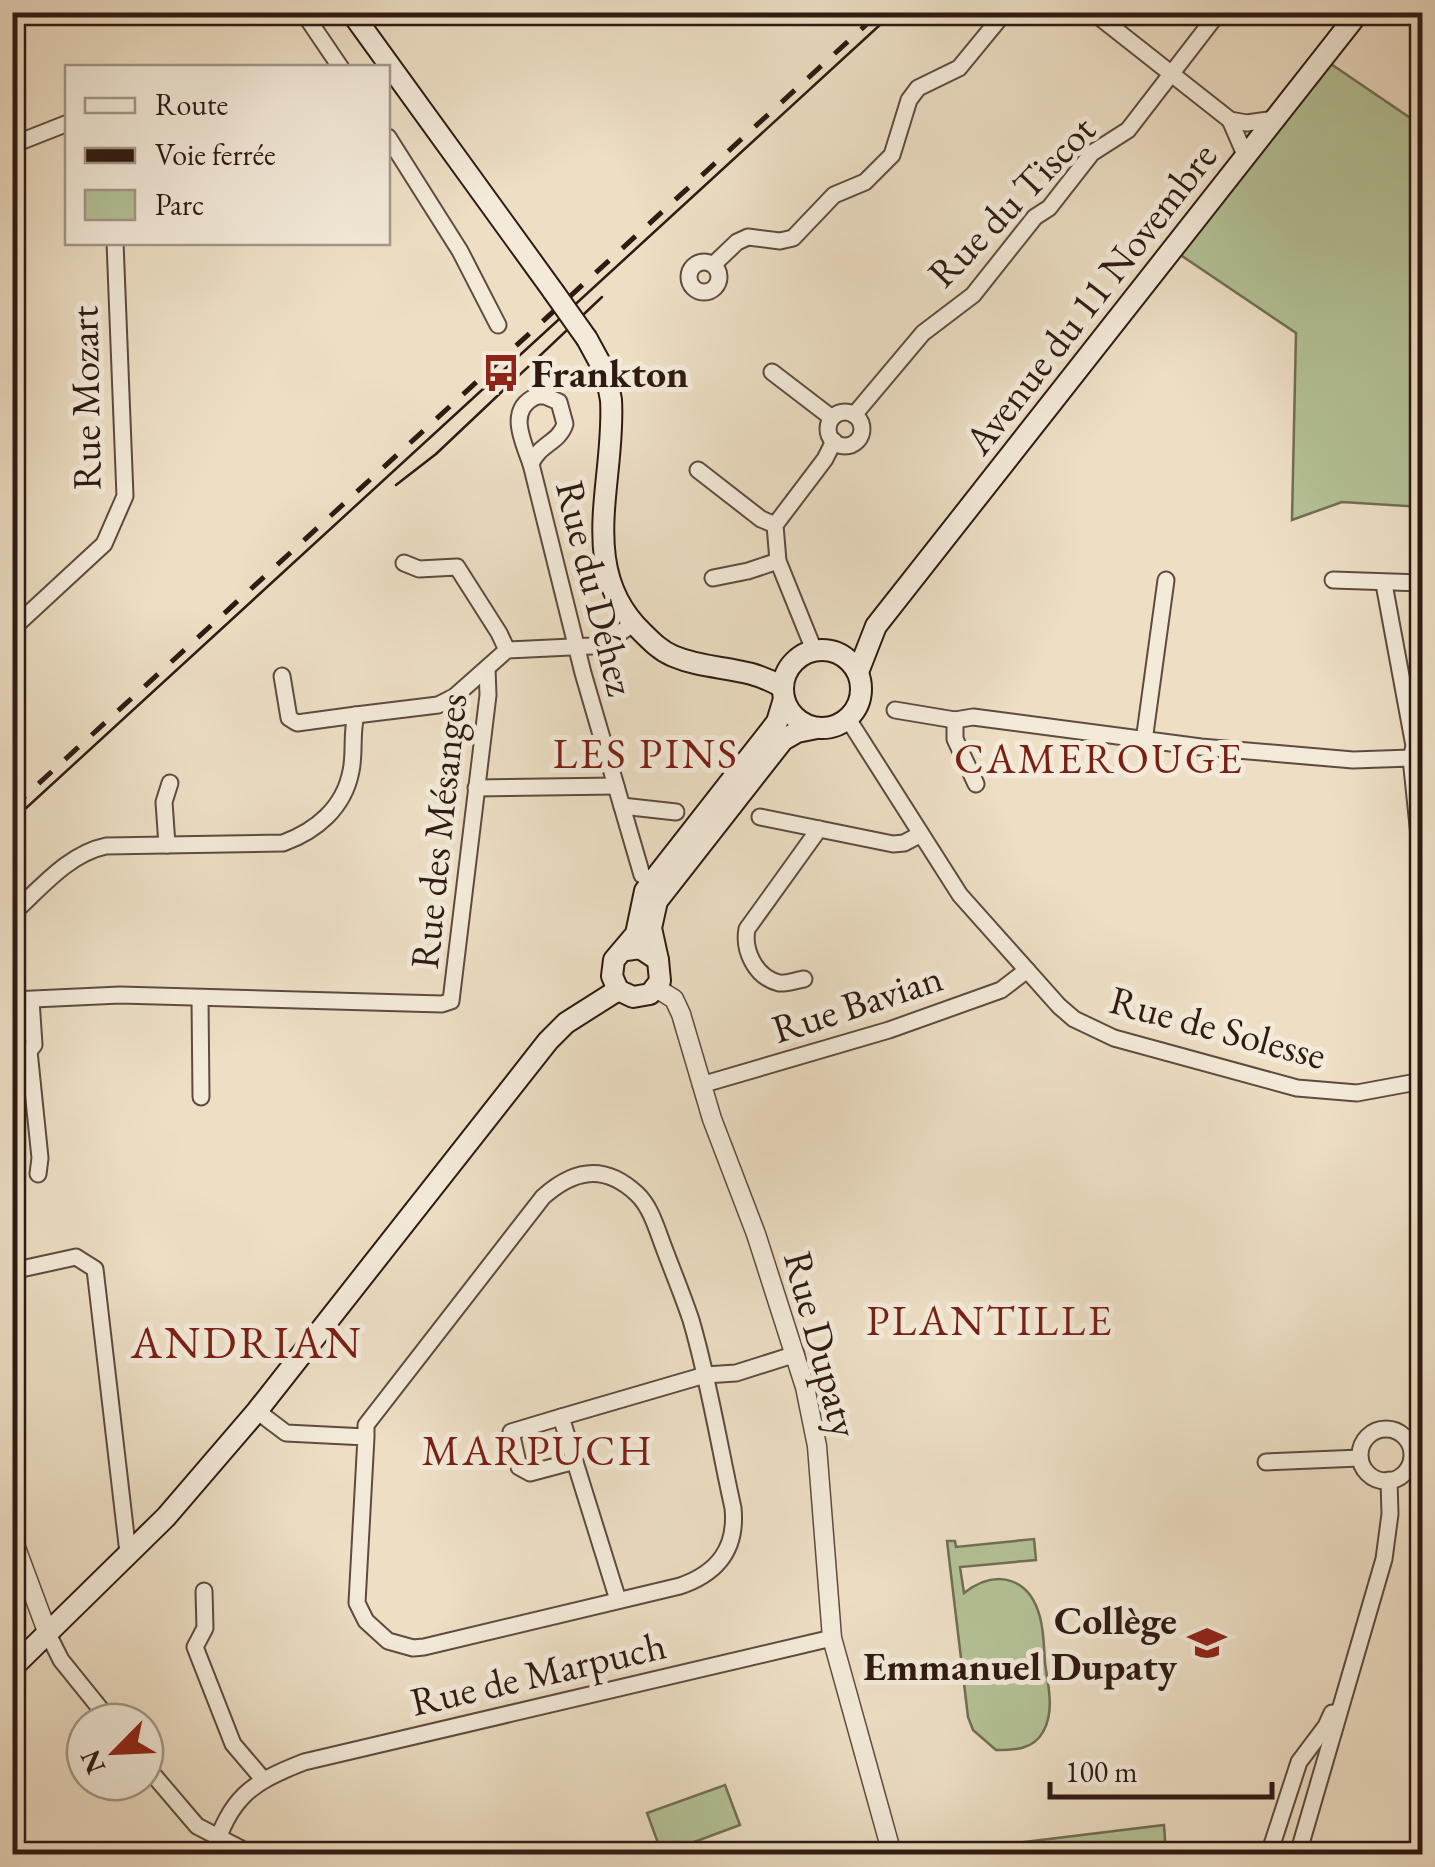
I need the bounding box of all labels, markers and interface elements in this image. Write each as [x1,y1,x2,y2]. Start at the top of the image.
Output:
legend [65,65,390,245]
text: Route [155,85,228,124]
street label: Rue du Tiscot [916,104,1106,298]
street label: Avenue du 11 Novembre [951,131,1228,465]
text: Voie ferrée [155,135,276,174]
text: Parc [155,185,204,224]
street label: Rue Mozart [57,305,113,491]
place label: Frankton [531,347,689,399]
bus stop icon: Frankton [480,352,522,394]
street label: Rue du Déhez [544,475,648,701]
street label: Rue des Mésanges [398,691,478,971]
district label: LES PINS [553,726,739,781]
district label: CAMEROUGE [954,731,1244,786]
street label: Rue Bavian [765,951,949,1055]
street label: Rue de Solesse [1104,973,1332,1081]
street label: Rue Dupaty [772,1245,872,1443]
district label: PLANTILLE [866,1293,1114,1348]
district label: ANDRIAN [130,1313,363,1371]
district label: MARPUCH [422,1423,654,1478]
place label: Collège Emmanuel Dupaty [863,1594,1178,1692]
street label: Rue de Marpuch [405,1618,671,1728]
school or university icon: Collège Emmanuel Dupaty [1186,1622,1228,1664]
north arrow [65,1702,165,1802]
scale bar [1050,1737,1272,1799]
text: N [71,1744,113,1780]
text: 100 m [1065,1752,1138,1791]

